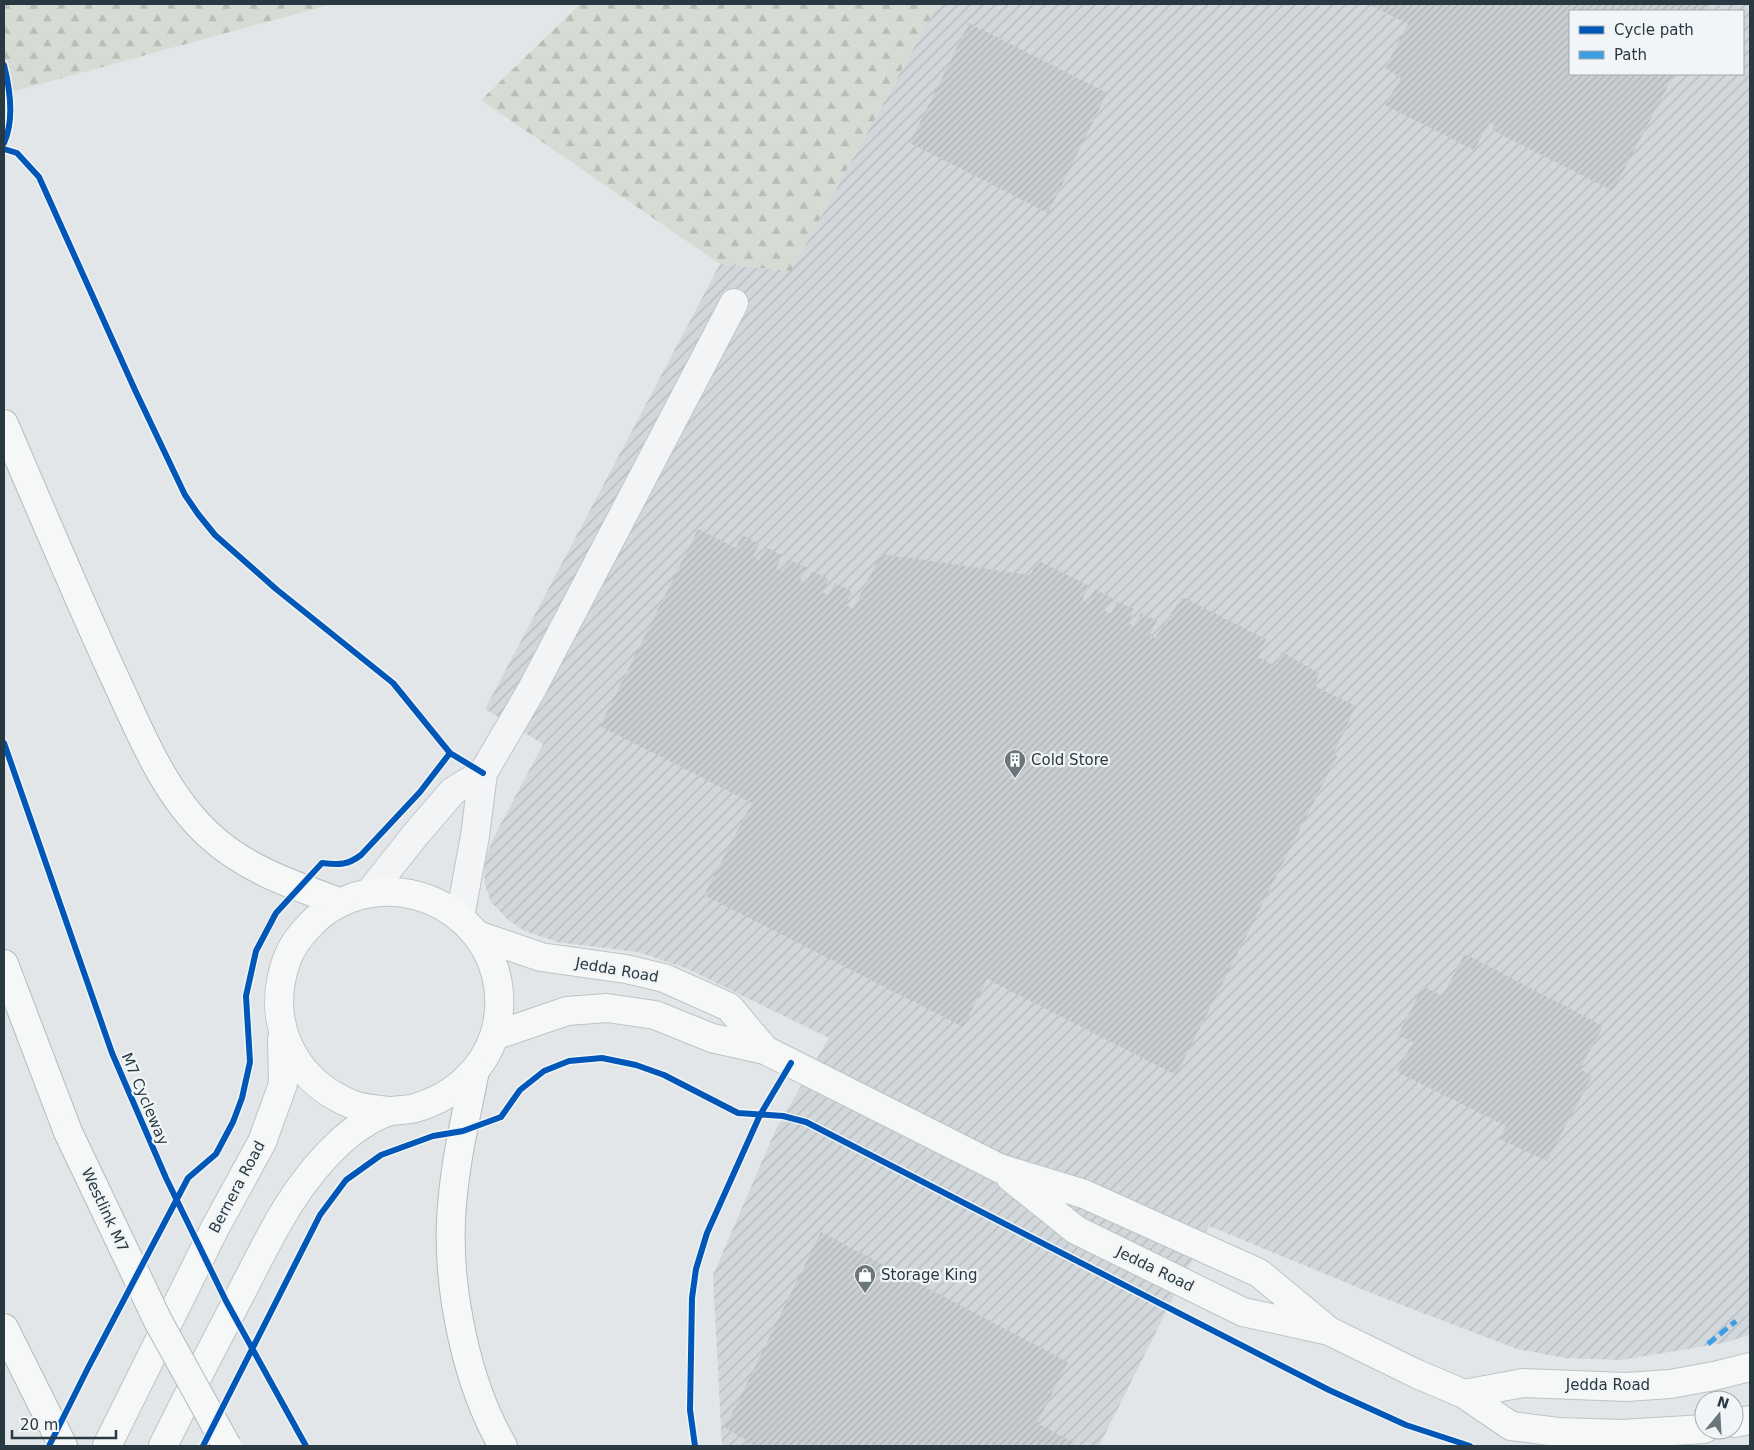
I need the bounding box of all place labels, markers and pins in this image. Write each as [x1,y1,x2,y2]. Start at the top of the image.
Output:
building icon: Cold Store [1003,748,1027,779]
place label: Cold Store [1031,751,1109,769]
shop icon: Storage King [853,1263,877,1294]
place label: Storage King [881,1266,978,1284]

